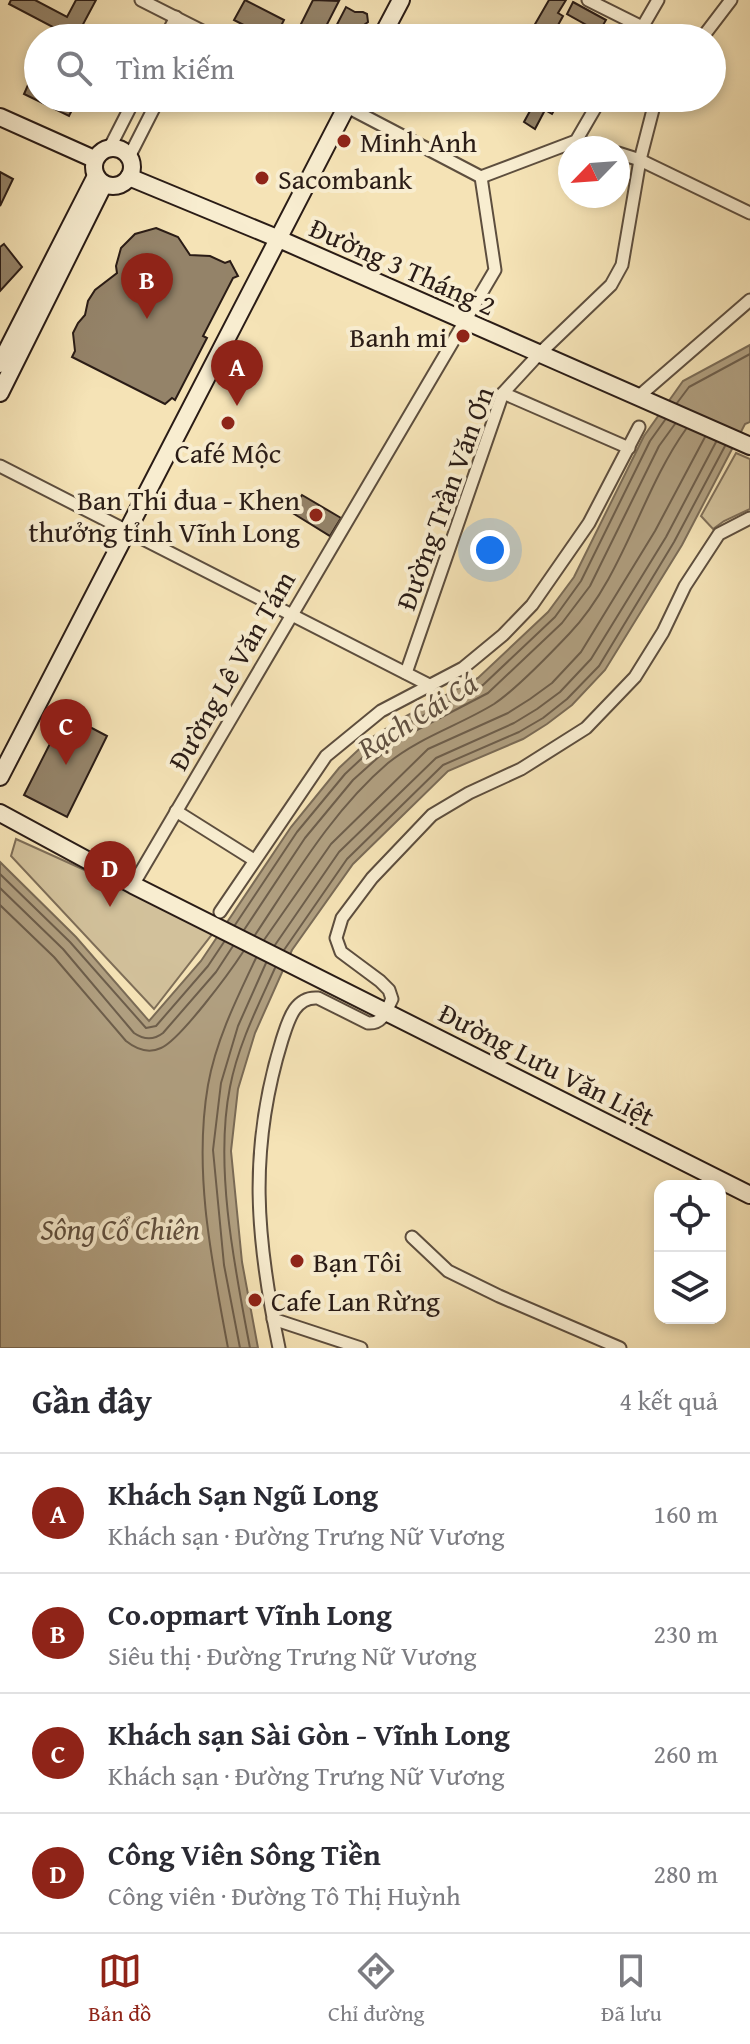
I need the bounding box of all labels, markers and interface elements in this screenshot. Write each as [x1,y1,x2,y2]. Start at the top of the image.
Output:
search box [24,24,726,112]
icon: search [52,46,96,90]
text: Tìm kiếm [116,46,235,90]
place label: Minh Anh [360,121,477,162]
marker: Minh Anh [335,132,353,150]
north arrow [558,136,630,208]
place label: Sacombank [278,158,413,199]
marker: Sacombank [253,169,271,187]
street label: Đường 3 Tháng 2 [303,207,503,325]
pin: B [121,253,173,319]
place label: Banh mi [350,316,447,357]
marker: Banh mi [454,327,472,345]
pin: A [211,340,263,406]
street label: Đường Trần Văn Ơn [385,380,504,615]
marker: Café Mộc [219,414,237,432]
place label: Café Mộc [175,432,281,473]
place label: Ban Thi đua - Khen thưởng tỉnh Vĩnh Long [29,479,300,552]
marker: Ban Thi đua - Khen thưởng tỉnh Vĩnh Long [307,506,325,524]
your location [470,530,510,570]
street label: Đường Lê Văn Tám [157,563,305,777]
water label: Rạch Cái Cá [348,661,485,770]
pin: C [40,699,92,765]
pin: D [84,841,136,907]
street label: Đường Lưu Văn Liệt [432,992,662,1136]
map controls [654,1180,726,1324]
button: locate [654,1180,726,1252]
water label: Sông Cổ Chiên [40,1207,200,1251]
place label: Bạn Tôi [313,1241,402,1282]
marker: Bạn Tôi [288,1252,306,1270]
button: layers [654,1252,726,1324]
place label: Cafe Lan Rừng [271,1280,440,1321]
marker: Cafe Lan Rừng [246,1291,264,1309]
text: Gần đây [32,1376,152,1425]
text: 4 kết quả [619,1381,718,1420]
text: Khách Sạn Ngũ Long [108,1472,378,1516]
text: A [50,1494,66,1533]
text: 160 m [653,1494,718,1533]
text: Khách sạn · Đường Trưng Nữ Vương [108,1516,504,1555]
text: Co.opmart Vĩnh Long [108,1592,392,1636]
text: B [50,1614,66,1653]
text: 230 m [653,1614,718,1653]
text: Siêu thị · Đường Trưng Nữ Vương [108,1636,477,1675]
text: Khách sạn Sài Gòn - Vĩnh Long [108,1712,510,1756]
text: C [51,1734,65,1773]
text: 260 m [653,1734,718,1773]
text: Khách sạn · Đường Trưng Nữ Vương [108,1756,504,1795]
text: Công Viên Sông Tiền [108,1832,381,1876]
text: D [50,1854,66,1893]
text: 280 m [653,1854,718,1893]
text: Công viên · Đường Tô Thị Huỳnh [108,1876,461,1915]
tab: Bản đồ [88,1949,151,2029]
tab: Chỉ đường [328,1949,424,2029]
tab: Đã lưu [601,1949,662,2029]

